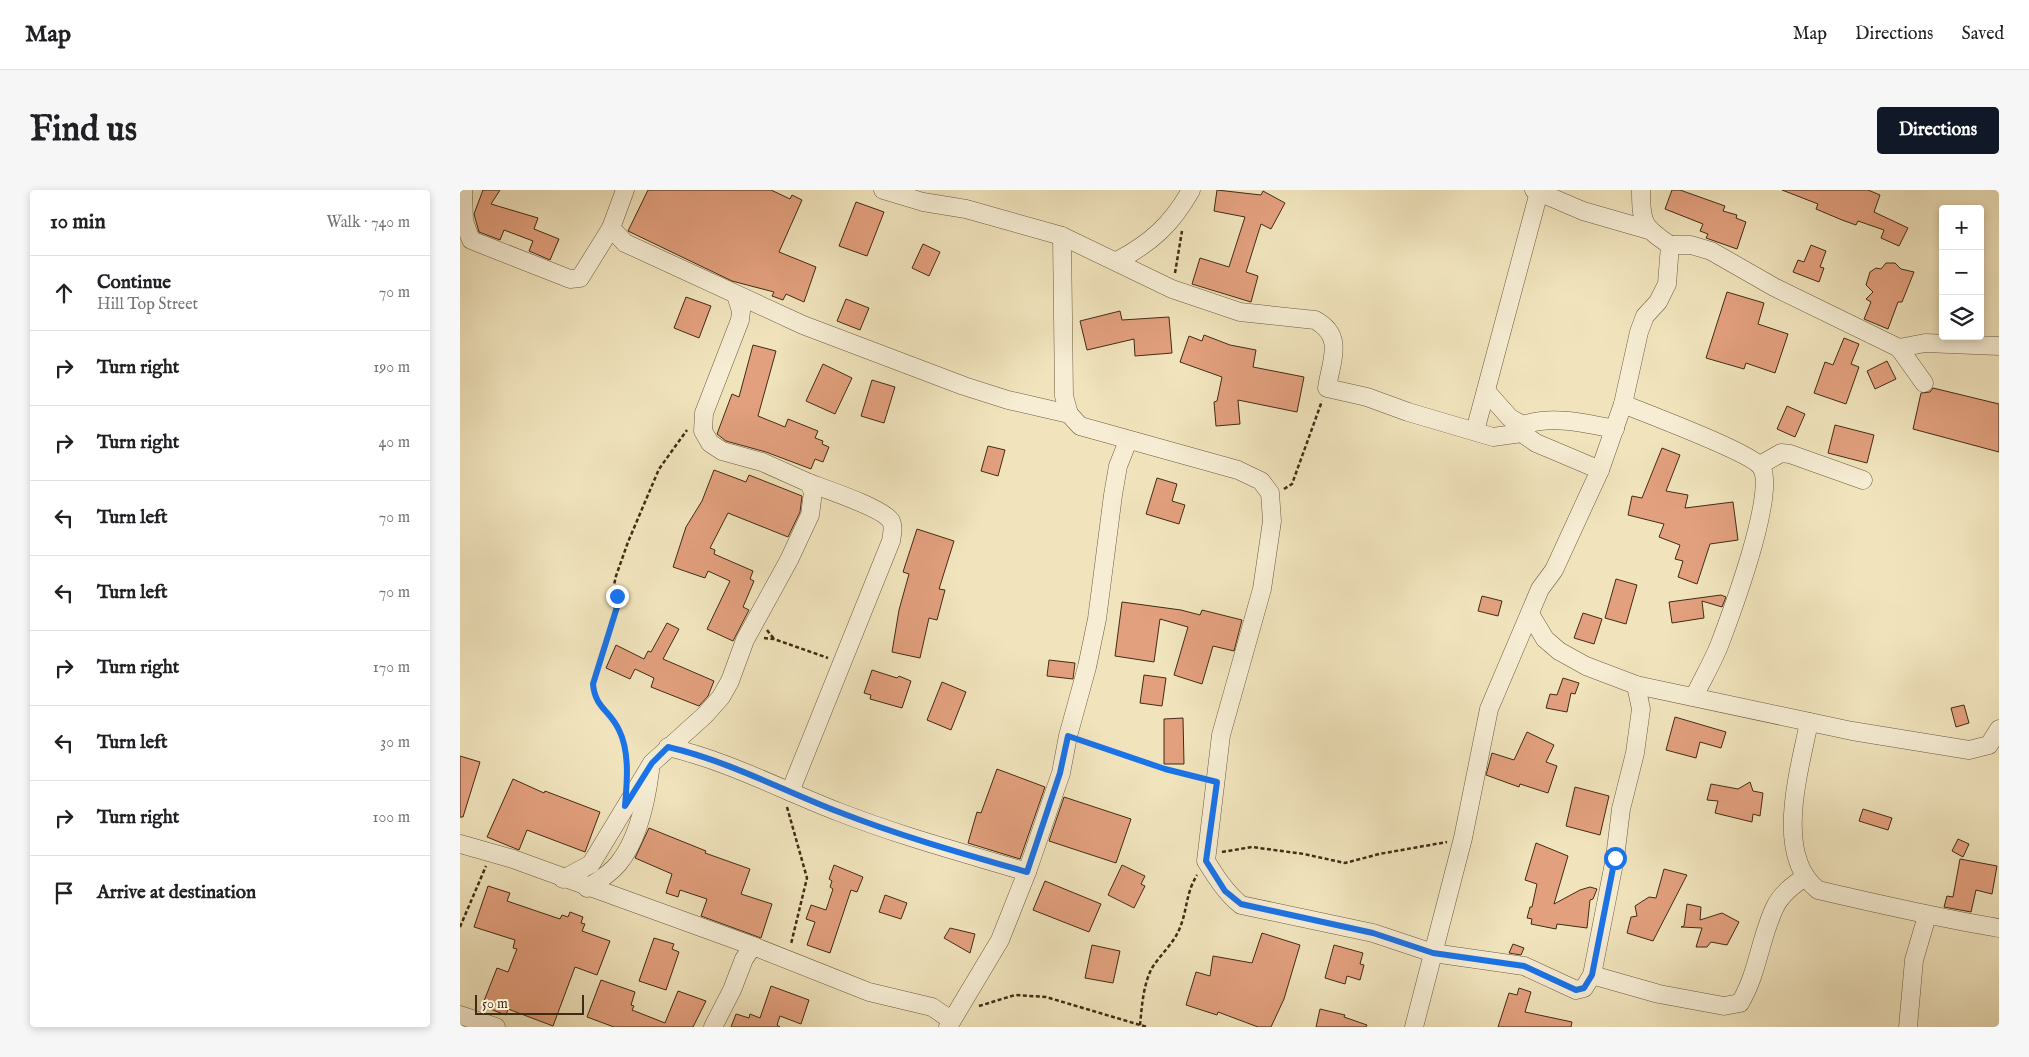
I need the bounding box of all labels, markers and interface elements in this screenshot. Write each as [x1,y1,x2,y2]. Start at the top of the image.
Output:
text: Map [25,19,71,50]
text: Map [1793,23,1827,46]
text: Directions [1855,23,1933,46]
text: Saved [1961,23,2004,46]
button: Directions [1877,107,1999,154]
text: Find us [30,108,137,153]
map controls [1939,205,1984,340]
button: + [1939,205,1984,250]
text: 10 min [50,209,106,236]
text: Walk · 740 m [326,213,410,233]
button: − [1939,250,1984,295]
text: Continue [97,271,171,295]
icon: ahead [50,279,78,307]
text: 70 m [379,283,410,303]
text: Hill Top Street [97,295,198,315]
button: layers [1939,295,1984,340]
icon: right [50,354,78,382]
text: Turn right [97,356,179,380]
text: 190 m [373,358,410,378]
icon: right [50,429,78,457]
text: Turn right [97,431,179,455]
text: 40 m [378,433,410,453]
icon: left [50,504,78,532]
text: Turn left [97,506,168,530]
text: 70 m [379,508,410,528]
icon: left [50,579,78,607]
text: Turn left [97,581,168,605]
text: 70 m [379,583,410,603]
route end [606,585,629,608]
icon: right [50,654,78,682]
text: Turn right [97,656,179,680]
text: 170 m [373,658,410,678]
icon: left [50,729,78,757]
text: Turn left [97,731,168,755]
text: 30 m [380,733,410,753]
icon: right [50,804,78,832]
text: Turn right [97,806,179,830]
text: 100 m [373,808,410,828]
route start [1604,847,1627,870]
icon: arrive [50,879,78,907]
text: Arrive at destination [97,881,256,905]
scale bar [475,992,584,1015]
text: 50 m [482,995,508,1013]

